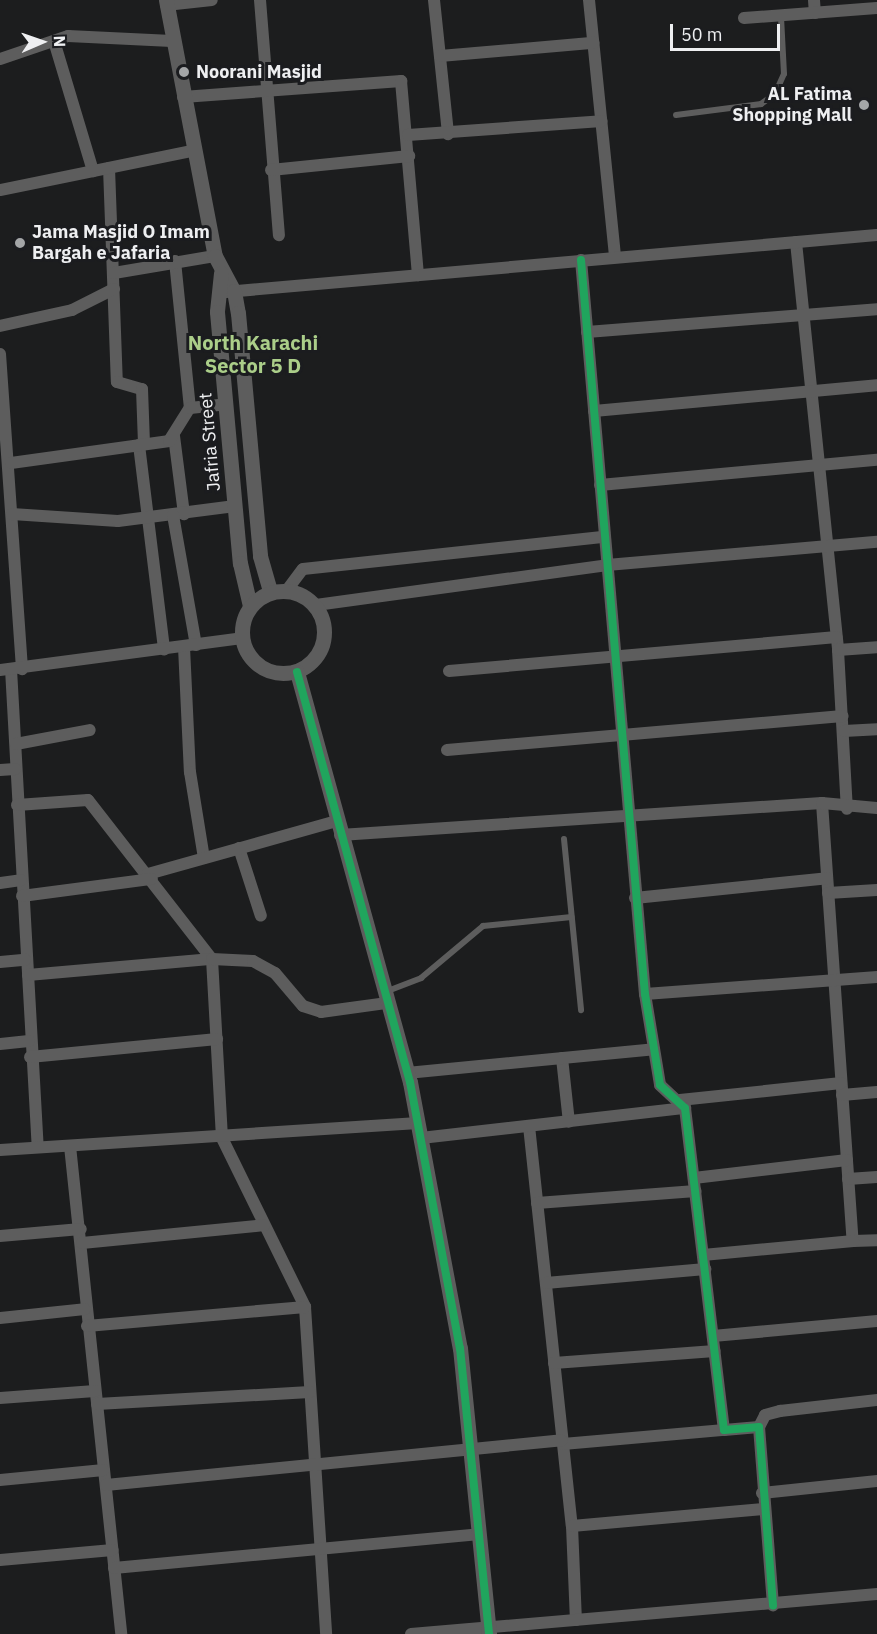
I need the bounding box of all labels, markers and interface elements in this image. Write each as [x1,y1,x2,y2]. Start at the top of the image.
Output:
north arrow [12,12,72,72]
scale bar [673,12,782,50]
text: 50 m [681,23,723,46]
text: N [50,35,70,48]
place label: Noorani Masjid [196,61,322,83]
marker: Noorani Masjid [177,65,191,79]
place label: AL Fatima Shopping Mall [732,84,852,127]
marker: AL Fatima Shopping Mall [857,98,871,112]
place label: Jama Masjid O Imam Bargah e Jafaria [32,222,210,264]
marker: Jama Masjid O Imam Bargah e Jafaria [13,236,27,250]
district label: North Karachi Sector 5 D [188,330,318,377]
street label: Jafria Street [195,392,225,492]

